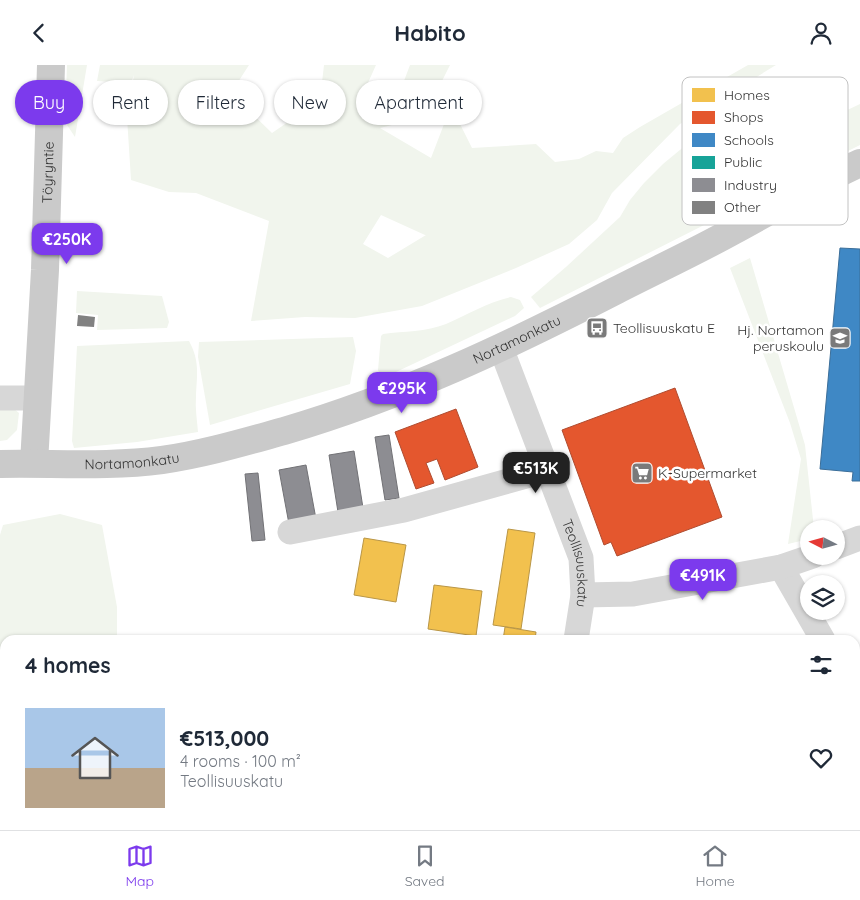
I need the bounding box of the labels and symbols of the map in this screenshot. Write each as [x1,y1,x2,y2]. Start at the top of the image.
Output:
legend [682,77,848,225]
text: Homes [724,86,770,104]
text: Shops [724,108,763,126]
text: Schools [724,131,774,149]
street label: Töyryntie [38,141,58,204]
text: Public [724,153,762,171]
text: Industry [724,176,777,194]
text: Other [724,198,761,216]
pin: €250K [32,223,102,265]
street label: Nortamonkatu [470,311,564,368]
bus stop icon: Teollisuuskatu E [585,316,609,340]
place label: Teollisuuskatu E [613,319,715,337]
place label: Hj. Nortamon peruskoulu [737,321,824,355]
school or university icon: Hj. Nortamon peruskoulu [828,326,852,350]
pin: €295K [367,371,437,414]
street label: Nortamonkatu [84,448,181,473]
pin: €513K [501,451,571,494]
supermarket icon: K-Supermarket [630,461,654,485]
place label: K-Supermarket [658,464,757,482]
street label: Teollisuuskatu [558,517,592,609]
north arrow [800,520,845,565]
pin: €491K [668,559,738,601]

